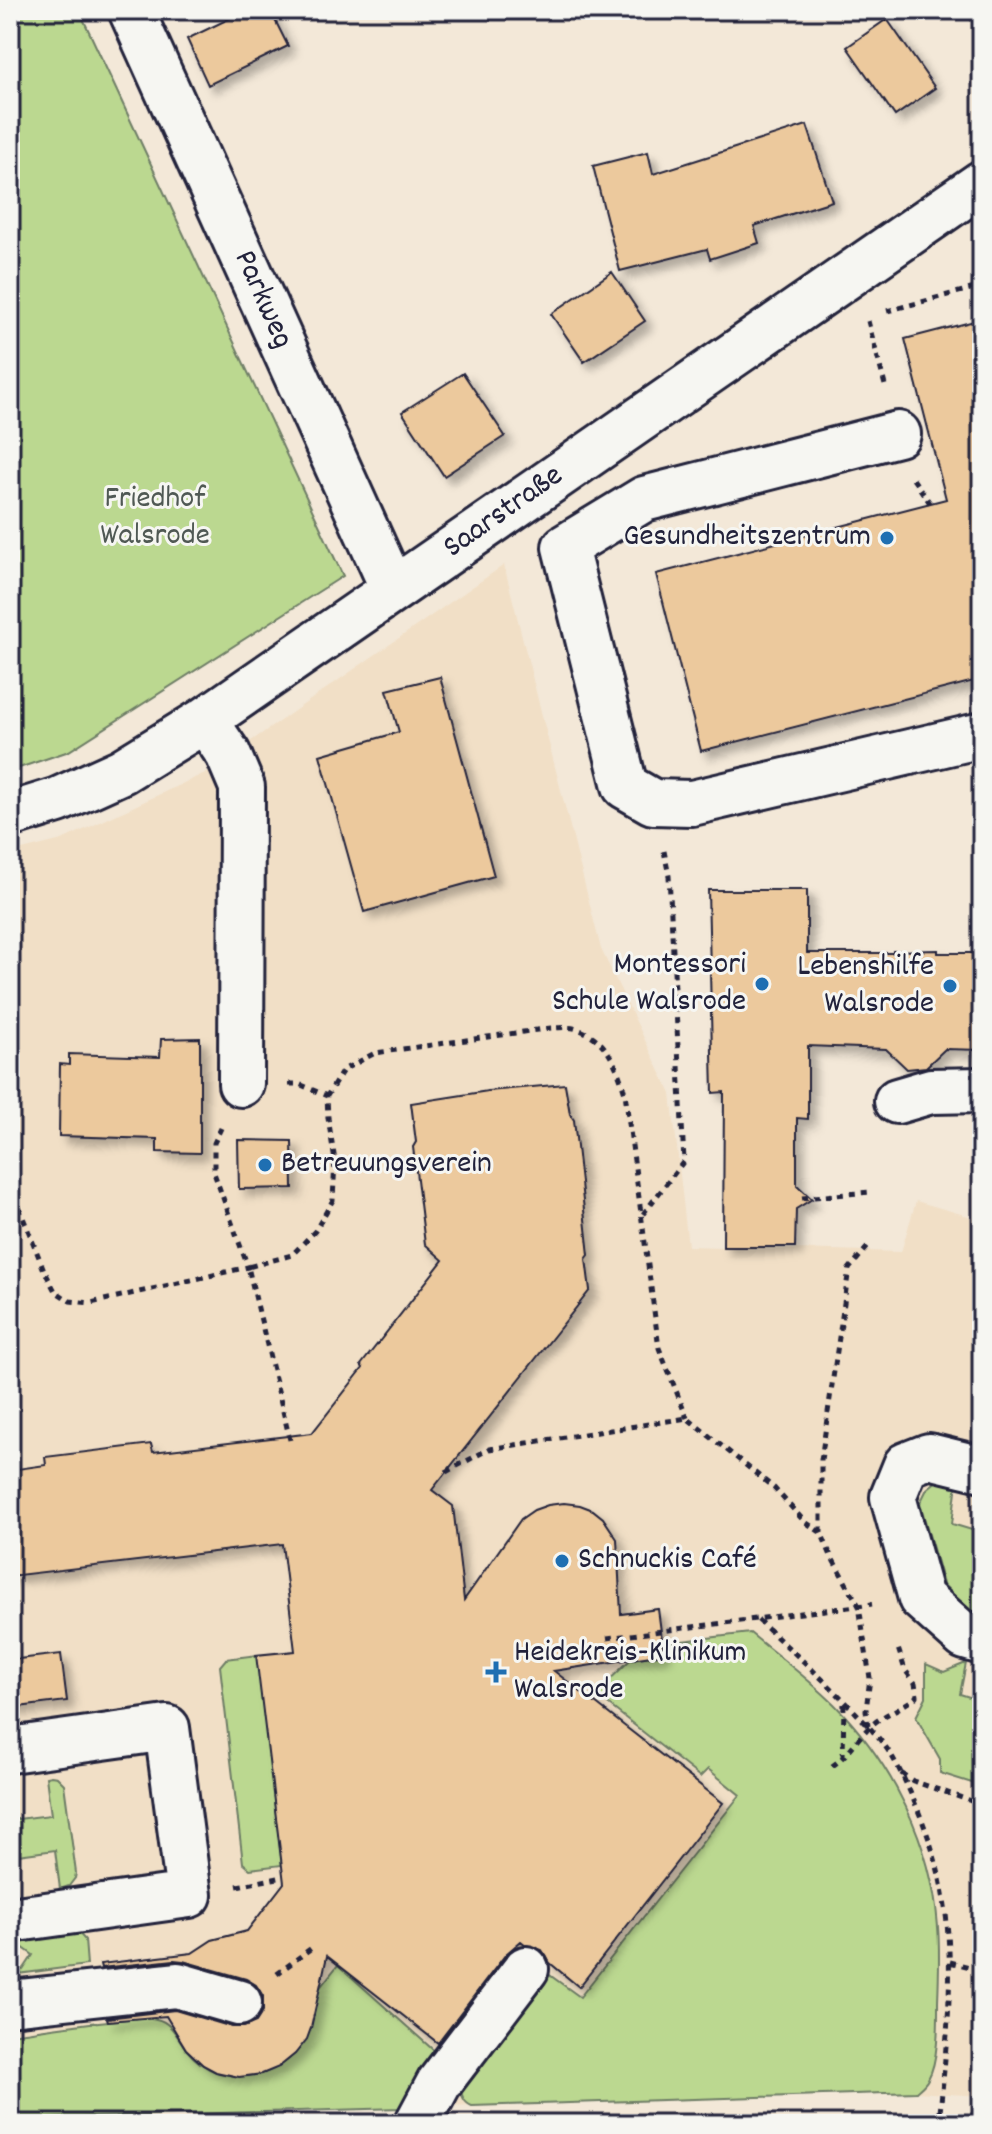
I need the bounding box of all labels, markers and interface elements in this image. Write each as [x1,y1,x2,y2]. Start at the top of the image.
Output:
street label: Parkweg [220,243,304,357]
street label: Saarstraße [435,455,573,571]
park label: Friedhof Walsrode [100,477,210,560]
place label: Gesundheitszentrum [623,515,871,561]
marker: Gesundheitszentrum [878,529,896,547]
place label: Montessori Schule Walsrode [552,943,746,1026]
place label: Lebenshilfe Walsrode [797,945,934,1028]
marker: Montessori Schule Walsrode [753,975,771,993]
marker: Lebenshilfe Walsrode [941,977,959,995]
place label: Betreuungsverein [281,1142,492,1188]
marker: Betreuungsverein [256,1156,274,1174]
place label: Schnuckis Café [578,1538,757,1584]
marker: Schnuckis Café [553,1552,571,1570]
place label: Heidekreis-Klinikum Walsrode [514,1631,747,1714]
marker: Heidekreis-Klinikum Walsrode [485,1661,507,1683]

